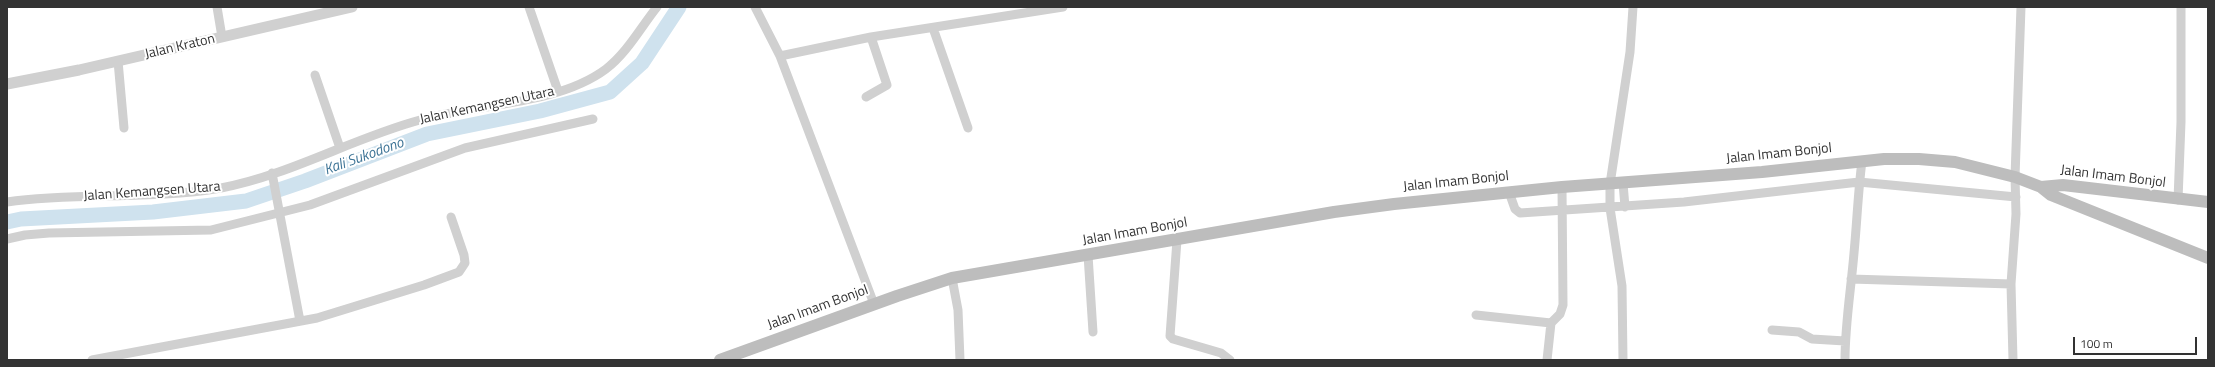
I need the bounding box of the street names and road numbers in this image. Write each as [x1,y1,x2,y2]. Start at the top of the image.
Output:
street label: Jalan Kraton [143,31,217,63]
street label: Jalan Kemangsen Utara [418,84,556,128]
street label: Jalan Imam Bonjol [1725,140,1833,168]
street label: Jalan Imam Bonjol [2059,162,2167,192]
street label: Jalan Imam Bonjol [1402,168,1510,196]
street label: Jalan Kemangsen Utara [83,179,221,205]
street label: Jalan Imam Bonjol [1081,215,1189,249]
street label: Jalan Imam Bonjol [765,282,871,334]

